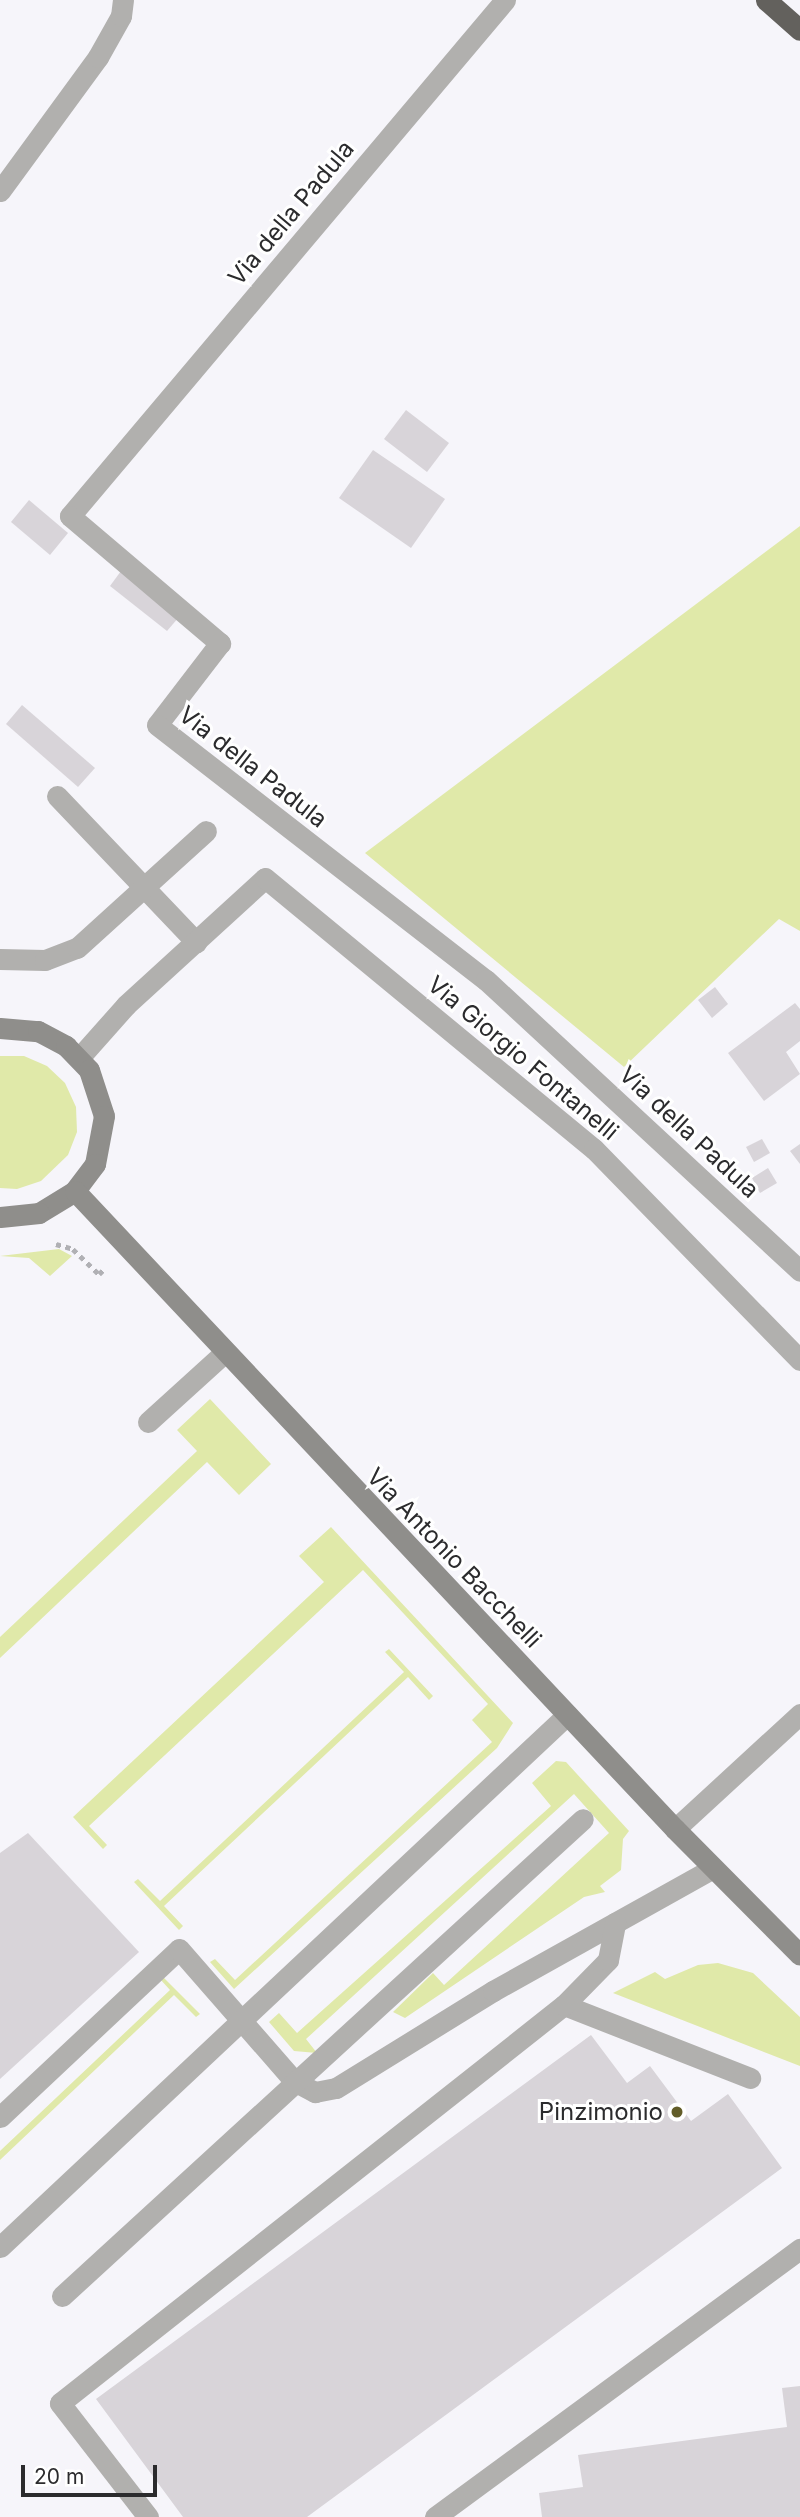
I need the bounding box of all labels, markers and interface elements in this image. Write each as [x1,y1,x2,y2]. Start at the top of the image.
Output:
street label: Via della Padula [222,135,360,291]
street label: Via della Padula [173,700,333,834]
street label: Via Giorgio Fontanelli [422,970,624,1146]
street label: Via della Padula [613,1060,765,1204]
street label: Via Antonio Bacchelli [361,1462,547,1654]
place label: Pinzimonio [539,2098,663,2126]
marker: Pinzimonio [669,2104,685,2120]
scale bar [24,2450,161,2494]
text: 20 m [34,2464,84,2489]

